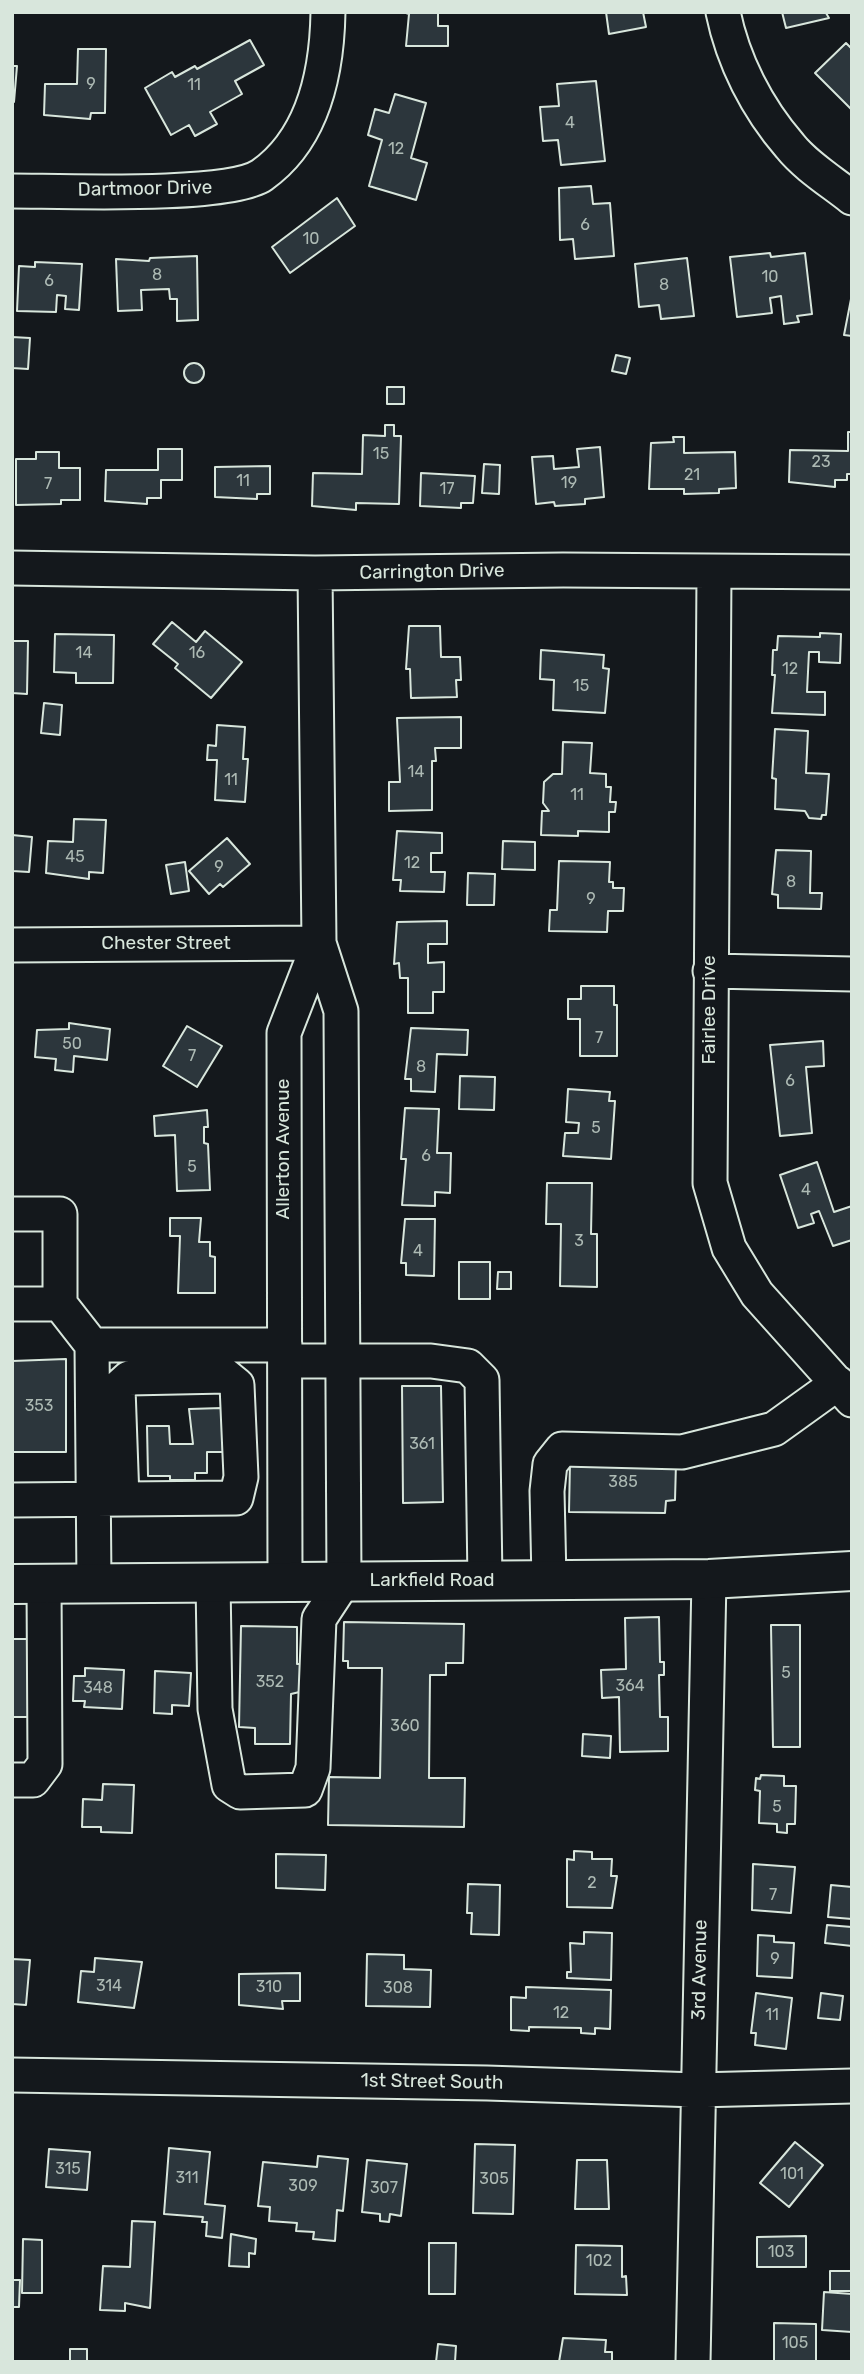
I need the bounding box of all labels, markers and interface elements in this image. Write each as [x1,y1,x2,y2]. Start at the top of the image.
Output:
house number: 9 [86,74,96,94]
house number: 11 [187,75,201,95]
house number: 4 [565,113,575,133]
house number: 12 [388,139,404,159]
street label: Dartmoor Drive [78,176,212,202]
house number: 6 [580,215,590,235]
house number: 10 [302,229,320,249]
house number: 8 [152,265,162,285]
house number: 10 [761,267,779,287]
house number: 6 [44,271,54,291]
house number: 8 [659,275,669,295]
house number: 15 [373,444,389,464]
house number: 23 [811,452,831,472]
house number: 21 [684,465,700,485]
house number: 11 [236,471,250,491]
house number: 19 [561,473,577,493]
house number: 7 [44,474,52,494]
house number: 17 [439,479,455,499]
street label: Carrington Drive [359,559,505,585]
house number: 14 [76,643,92,663]
house number: 16 [189,643,205,663]
house number: 12 [782,659,798,679]
house number: 15 [573,676,589,696]
house number: 14 [408,762,424,782]
house number: 11 [224,770,238,790]
house number: 11 [570,785,584,805]
house number: 45 [65,847,85,867]
house number: 12 [404,853,420,873]
house number: 9 [214,857,224,877]
house number: 8 [786,872,796,892]
house number: 9 [586,889,596,909]
street label: Chester Street [101,933,231,955]
street label: Fairlee Drive [699,955,721,1065]
house number: 7 [595,1028,603,1048]
house number: 50 [62,1034,82,1054]
house number: 7 [188,1046,196,1066]
house number: 8 [416,1057,426,1077]
house number: 6 [785,1071,795,1091]
street label: Allerton Avenue [273,1079,295,1219]
house number: 5 [591,1118,601,1138]
house number: 6 [421,1146,431,1166]
house number: 5 [187,1157,197,1177]
house number: 4 [801,1180,811,1200]
house number: 3 [574,1231,584,1251]
house number: 4 [413,1241,423,1261]
house number: 353 [25,1396,53,1416]
house number: 361 [409,1434,435,1454]
house number: 385 [608,1472,638,1492]
street label: Larkfield Road [370,1570,494,1592]
house number: 5 [781,1663,791,1683]
house number: 352 [256,1672,284,1692]
house number: 364 [615,1676,645,1696]
house number: 348 [83,1678,113,1698]
house number: 360 [390,1716,420,1736]
house number: 5 [772,1797,782,1817]
house number: 2 [587,1873,597,1893]
house number: 7 [769,1885,777,1905]
street label: 3rd Avenue [688,1919,712,2021]
house number: 9 [770,1949,780,1969]
house number: 314 [96,1976,122,1996]
house number: 310 [256,1977,282,1997]
house number: 308 [383,1978,413,1998]
house number: 12 [553,2003,569,2023]
house number: 11 [765,2005,779,2025]
street label: 1st Street South [360,2069,504,2095]
house number: 315 [55,2159,81,2179]
house number: 101 [780,2164,804,2184]
house number: 311 [175,2168,199,2188]
house number: 305 [479,2169,509,2189]
house number: 309 [288,2176,318,2196]
house number: 307 [370,2178,398,2198]
house number: 103 [768,2242,794,2262]
house number: 102 [586,2251,612,2271]
house number: 105 [782,2333,808,2353]

